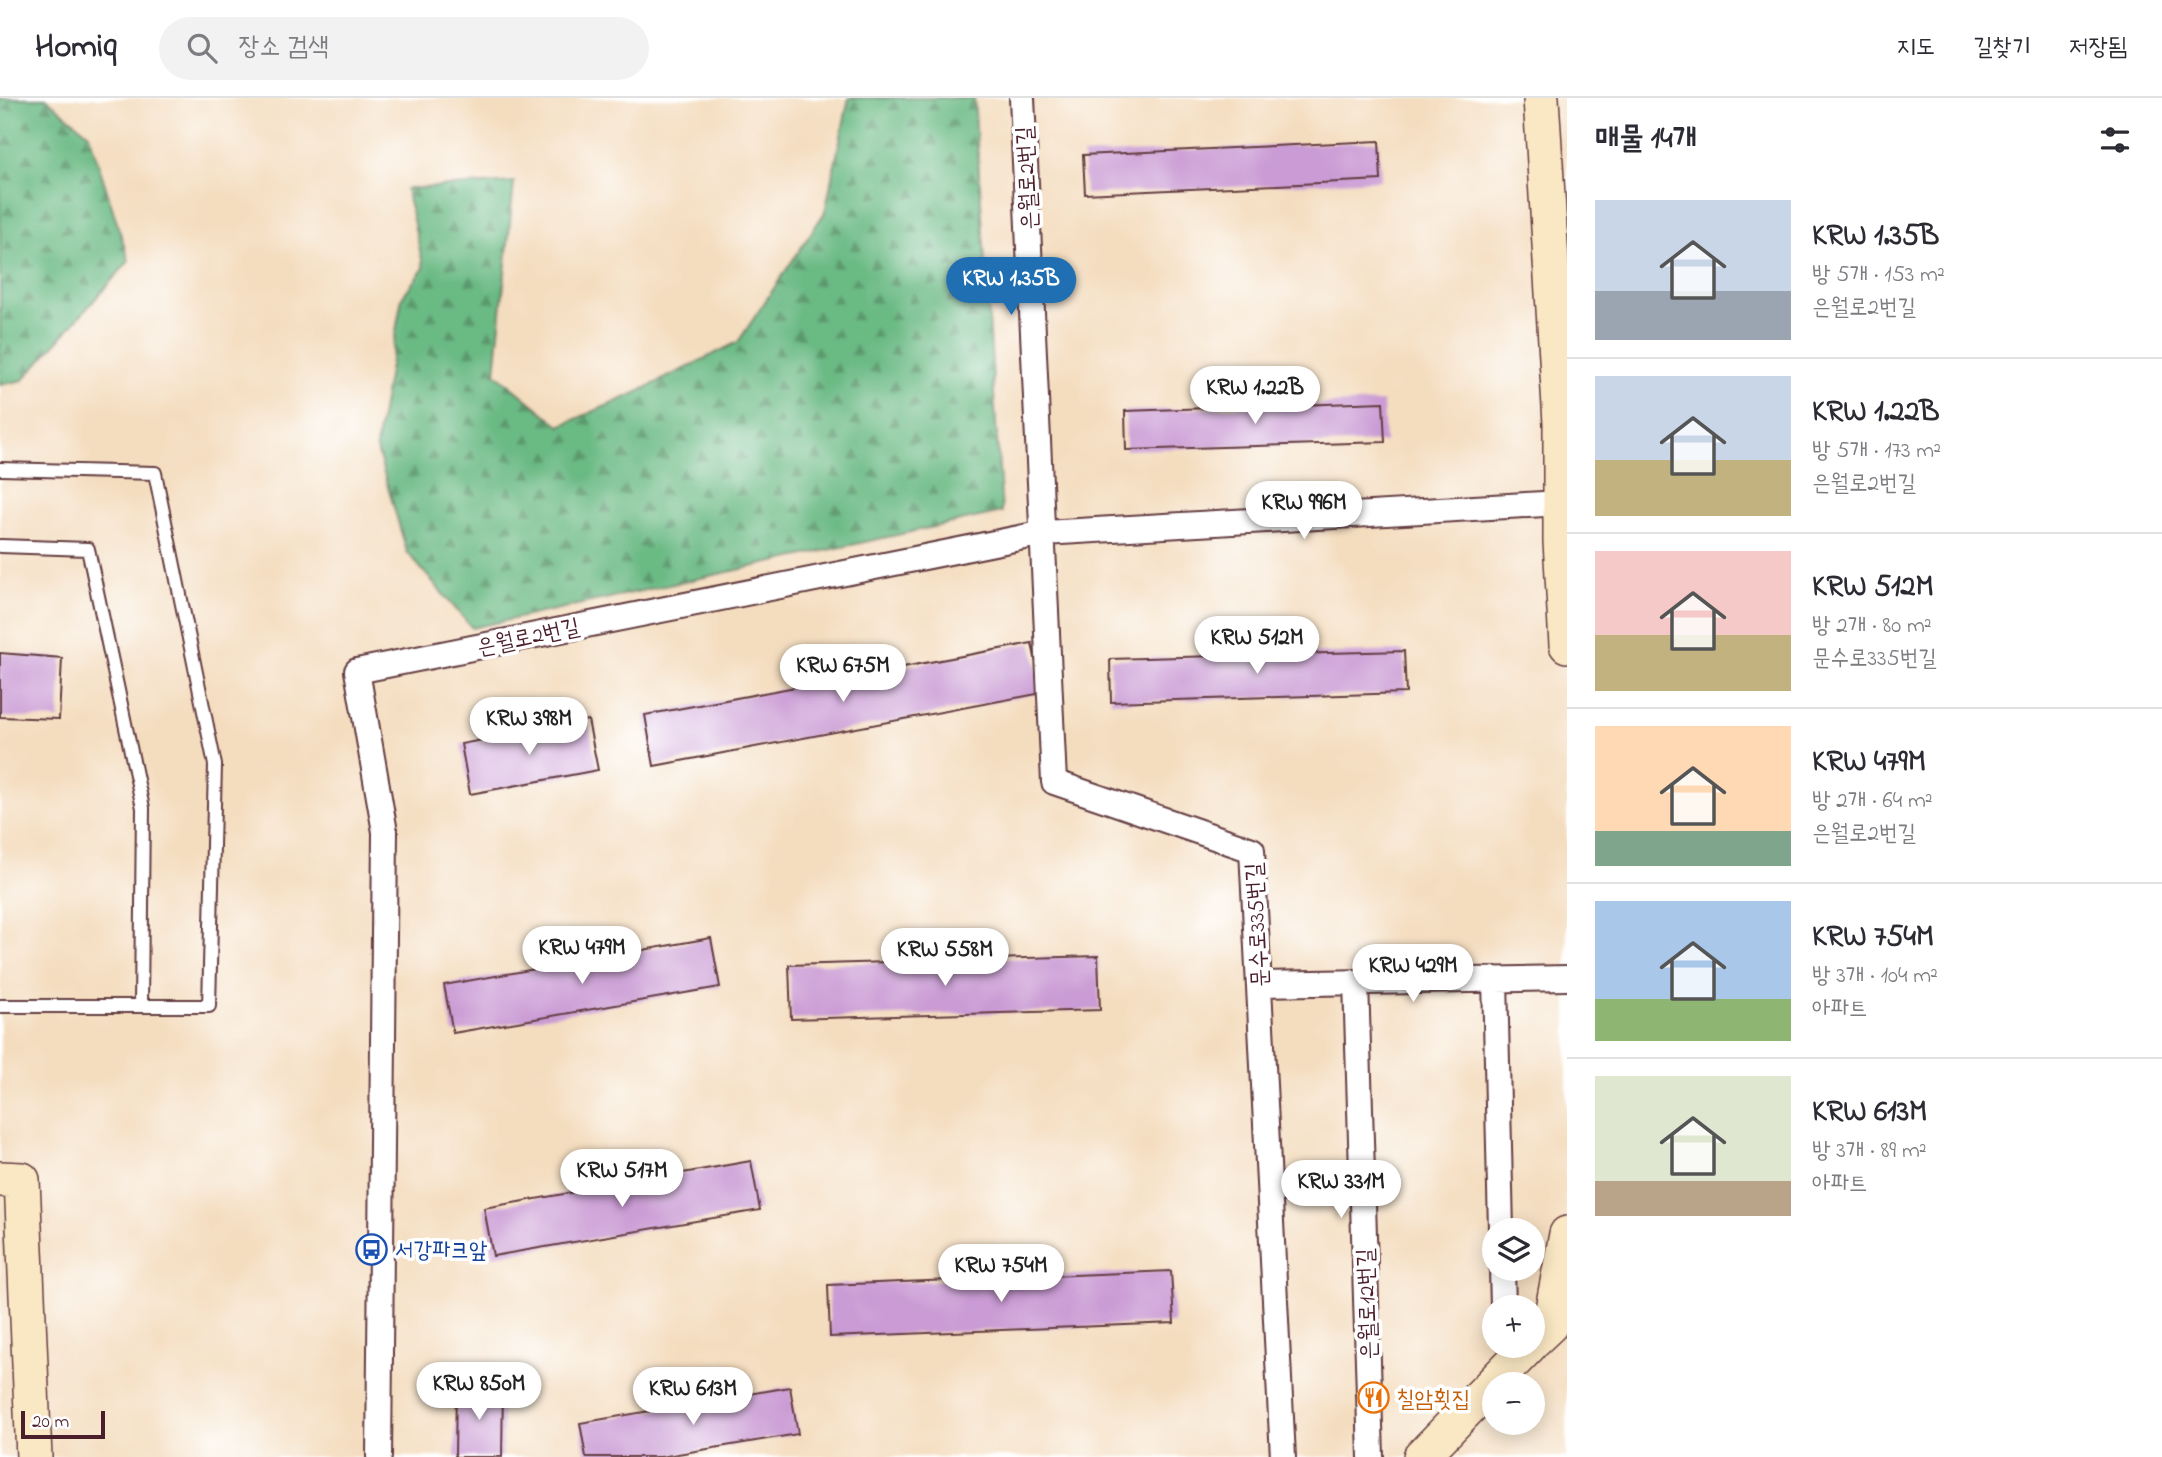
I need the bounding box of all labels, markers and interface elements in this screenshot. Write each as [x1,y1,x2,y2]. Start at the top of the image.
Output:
search box [159,17,649,80]
text: Homiq [35,24,117,72]
icon: search [183,29,221,67]
text: 장소 검색 [239,29,329,67]
text: 지도 [1897,31,1935,66]
text: 길찾기 [1973,31,2031,66]
text: 저장됨 [2069,31,2127,66]
text: 매물 14개 [1595,118,1697,162]
icon: filters [2096,121,2134,159]
street label: 은월로2번길 [1009,125,1048,231]
text: KRW 1.35B [1812,215,1939,259]
icon: home [1651,228,1735,312]
pin: KRW 1.35B [931,258,1091,317]
text: 방 5개 · 153 m² [1812,259,1945,292]
text: KRW 1.35B [962,263,1060,296]
text: 은월로2번길 [1812,292,1916,325]
pin: KRW 1.22B [1175,366,1335,426]
text: KRW 1.22B [1206,372,1304,405]
text: KRW 1.22B [1812,391,1940,435]
icon: home [1651,404,1735,488]
text: 방 5개 · 173 m² [1812,435,1941,468]
text: 은월로2번길 [1812,468,1916,501]
pin: KRW 996M [1232,482,1376,541]
text: KRW 996M [1261,487,1347,520]
text: KRW 512M [1812,566,1934,610]
icon: home [1651,579,1735,663]
text: 방 2개 · 80 m² [1812,610,1932,643]
street label: 은월로2번길 [474,611,583,665]
pin: KRW 512M [1185,616,1329,676]
text: KRW 512M [1210,622,1304,655]
text: 문수로335번길 [1812,643,1937,676]
pin: KRW 675M [771,644,915,704]
text: KRW 675M [796,650,890,683]
pin: KRW 398M [457,698,601,757]
text: KRW 398M [486,703,572,736]
text: KRW 479M [1812,741,1926,785]
icon: home [1651,754,1735,838]
text: 방 2개 · 64 m² [1812,785,1933,818]
text: 은월로2번길 [1812,818,1916,851]
street label: 문수로335번길 [1239,862,1278,988]
text: KRW 754M [1812,916,1934,960]
pin: KRW 479M [510,926,654,986]
pin: KRW 558M [873,928,1017,988]
icon: home [1651,929,1735,1013]
text: KRW 479M [538,932,626,965]
text: KRW 558M [897,934,993,967]
pin: KRW 429M [1341,944,1485,1004]
text: KRW 429M [1368,950,1458,983]
text: 방 3개 · 104 m² [1812,960,1938,993]
text: 아파트 [1812,993,1868,1026]
text: KRW 613M [1812,1091,1927,1135]
icon: home [1651,1104,1735,1188]
text: 방 3개 · 89 m² [1812,1135,1927,1168]
pin: KRW 517M [550,1150,694,1209]
text: KRW 517M [576,1155,668,1188]
pin: KRW 331M [1269,1160,1413,1220]
text: KRW 331M [1297,1166,1385,1199]
text: 아파트 [1812,1168,1868,1201]
map controls [1482,1218,1545,1435]
button: layers [1482,1218,1545,1281]
bus stop icon: 서강파크앞 [355,1232,389,1266]
place label: 서강파크앞 [395,1235,488,1268]
pin: KRW 754M [929,1244,1073,1304]
street label: 은월로12번길 [1350,1248,1387,1360]
text: KRW 754M [954,1250,1048,1283]
button: + [1482,1295,1545,1358]
pin: KRW 850M [407,1362,551,1422]
text: KRW 850M [432,1368,526,1401]
pin: KRW 613M [621,1368,765,1427]
button: − [1482,1372,1545,1435]
text: KRW 613M [649,1373,737,1406]
restaurant icon: 칠암횟집 [1356,1381,1390,1415]
place label: 칠암횟집 [1396,1384,1470,1417]
scale bar [21,1408,105,1440]
text: 20 m [32,1409,69,1436]

